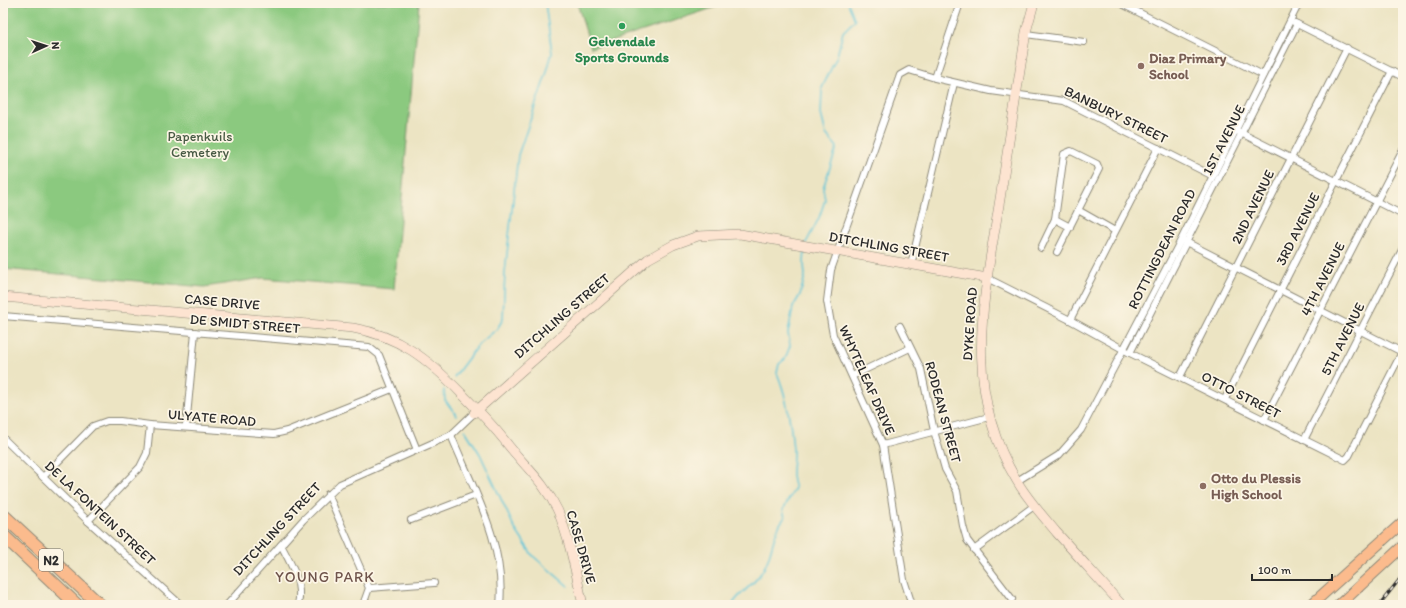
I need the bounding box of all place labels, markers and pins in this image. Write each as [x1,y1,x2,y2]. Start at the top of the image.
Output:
marker: Gelvendale Sports Grounds [617,21,627,31]
place label: Gelvendale Sports Grounds [575,33,669,66]
place label: Diaz Primary School [1149,50,1227,83]
marker: Diaz Primary School [1136,61,1146,71]
place label: Otto du Plessis High School [1211,470,1301,503]
marker: Otto du Plessis High School [1198,481,1208,491]

